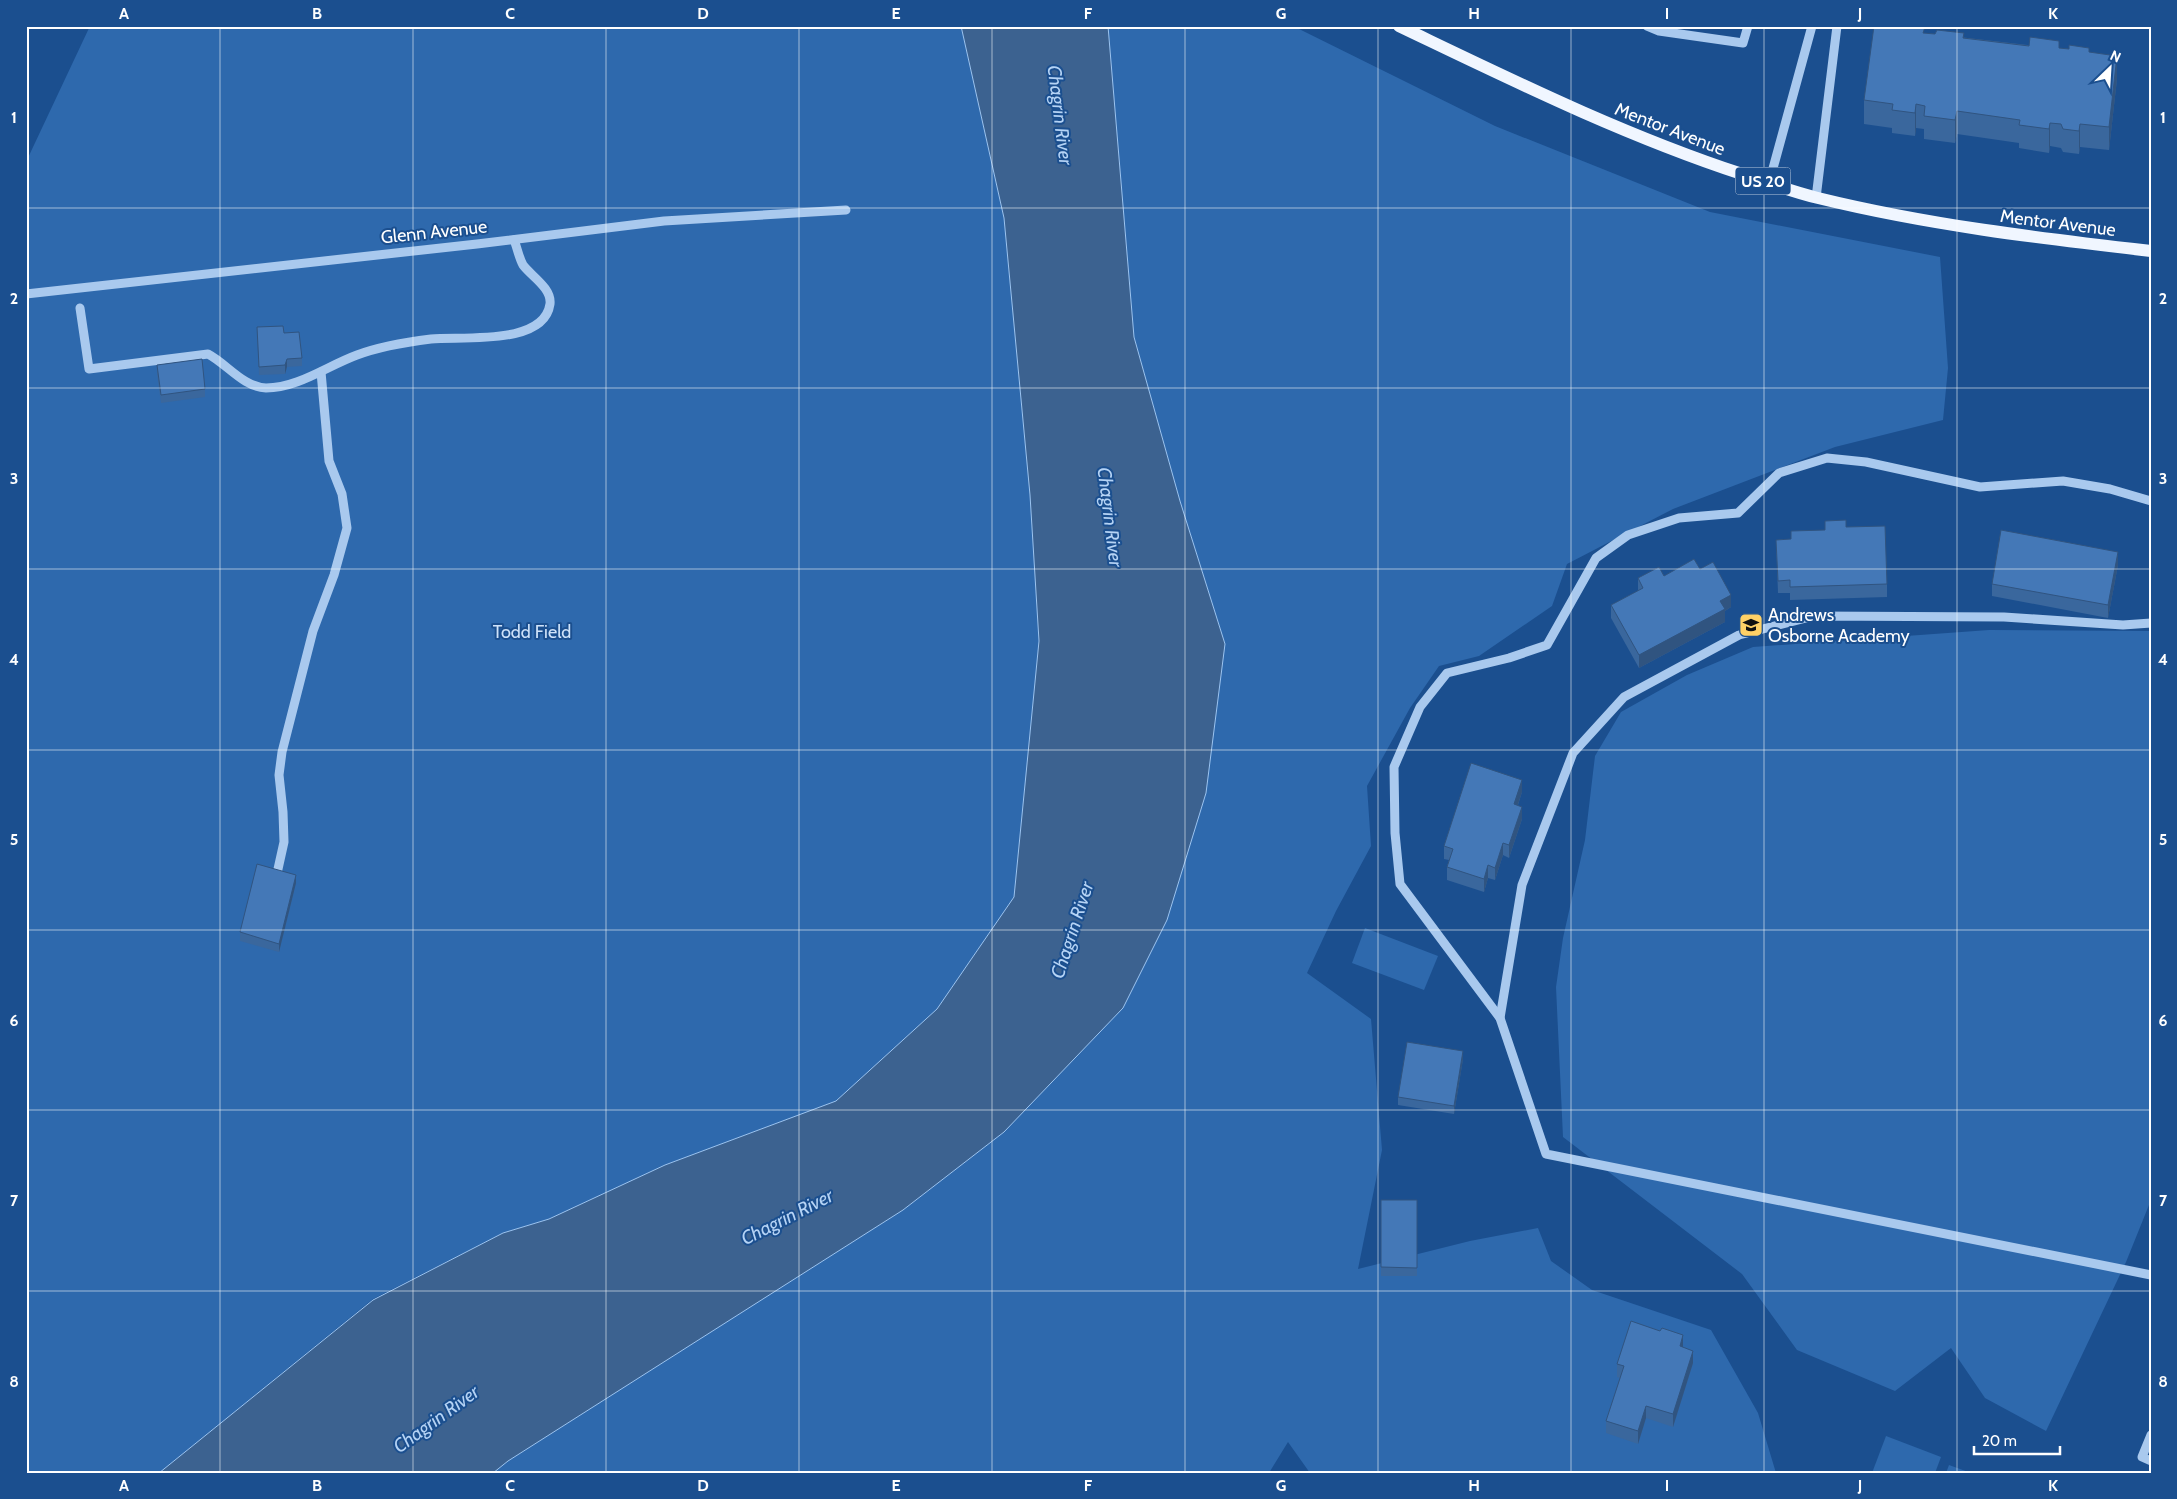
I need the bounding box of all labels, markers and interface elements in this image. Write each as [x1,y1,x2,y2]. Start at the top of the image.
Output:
text: A [119,4,129,23]
text: B [312,4,322,23]
text: C [505,4,515,23]
text: D [697,4,709,23]
text: E [891,4,901,23]
text: F [1084,4,1093,23]
text: G [1276,4,1286,23]
text: H [1468,4,1480,23]
text: I [1665,4,1669,23]
text: J [1857,4,1862,23]
text: K [2048,4,2058,23]
north arrow [2084,42,2134,92]
text: N [2107,46,2124,66]
water label: Chagrin River [1042,64,1078,167]
street label: Mentor Avenue [1612,98,1728,160]
text: 1 [11,108,17,127]
text: 1 [2160,108,2166,127]
road number: US 20 [1736,168,1790,195]
street label: Mentor Avenue [1999,205,2117,241]
street label: Glenn Avenue [380,215,488,249]
text: 2 [10,289,18,308]
text: 2 [2159,289,2167,308]
water label: Chagrin River [1092,466,1128,569]
text: 3 [10,469,18,488]
text: 3 [2159,469,2167,488]
place label: Andrews Osborne Academy [1768,604,1910,647]
school or university icon: Andrews Osborne Academy [1738,612,1764,638]
park label: Todd Field [493,621,571,643]
text: 4 [9,650,19,669]
text: 4 [2158,650,2168,669]
text: 5 [10,830,18,849]
text: 5 [2159,830,2167,849]
water label: Chagrin River [1046,878,1099,981]
text: 6 [10,1011,19,1030]
text: 6 [2159,1011,2168,1030]
water label: Chagrin River [737,1183,838,1250]
text: 7 [10,1191,19,1210]
text: 7 [2159,1191,2168,1210]
text: 8 [9,1372,19,1391]
text: 8 [2158,1372,2168,1391]
water label: Chagrin River [389,1380,484,1458]
scale bar [1974,1424,2061,1456]
text: 20 m [1982,1432,2017,1450]
text: A [119,1476,129,1495]
text: B [312,1476,322,1495]
text: C [505,1476,515,1495]
text: D [697,1476,709,1495]
text: E [891,1476,901,1495]
text: F [1084,1476,1093,1495]
text: G [1276,1476,1286,1495]
text: H [1468,1476,1480,1495]
text: I [1665,1476,1669,1495]
text: J [1857,1476,1862,1495]
text: K [2048,1476,2058,1495]

